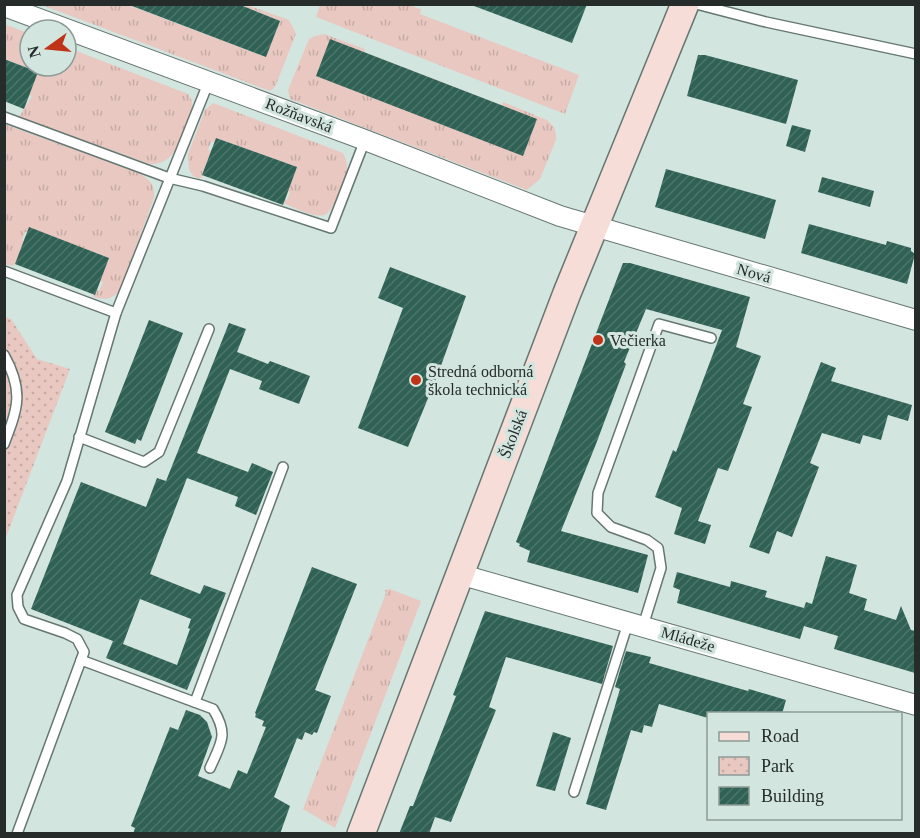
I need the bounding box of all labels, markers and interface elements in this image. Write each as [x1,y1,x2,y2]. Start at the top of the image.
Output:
north arrow [18,18,78,78]
text: N [24,44,44,60]
street label: Rožňavská [263,94,335,136]
street label: Nová [735,260,773,286]
place label: Večierka [610,332,666,349]
marker: Večierka [591,333,605,347]
place label: Stredná odborná škola technická [428,363,533,398]
marker: Stredná odborná škola technická [409,373,423,387]
street label: Školská [495,407,530,461]
street label: Mládeže [659,623,717,655]
legend [707,712,902,820]
text: Road [761,726,799,746]
text: Park [761,756,794,776]
text: Building [761,786,824,806]

